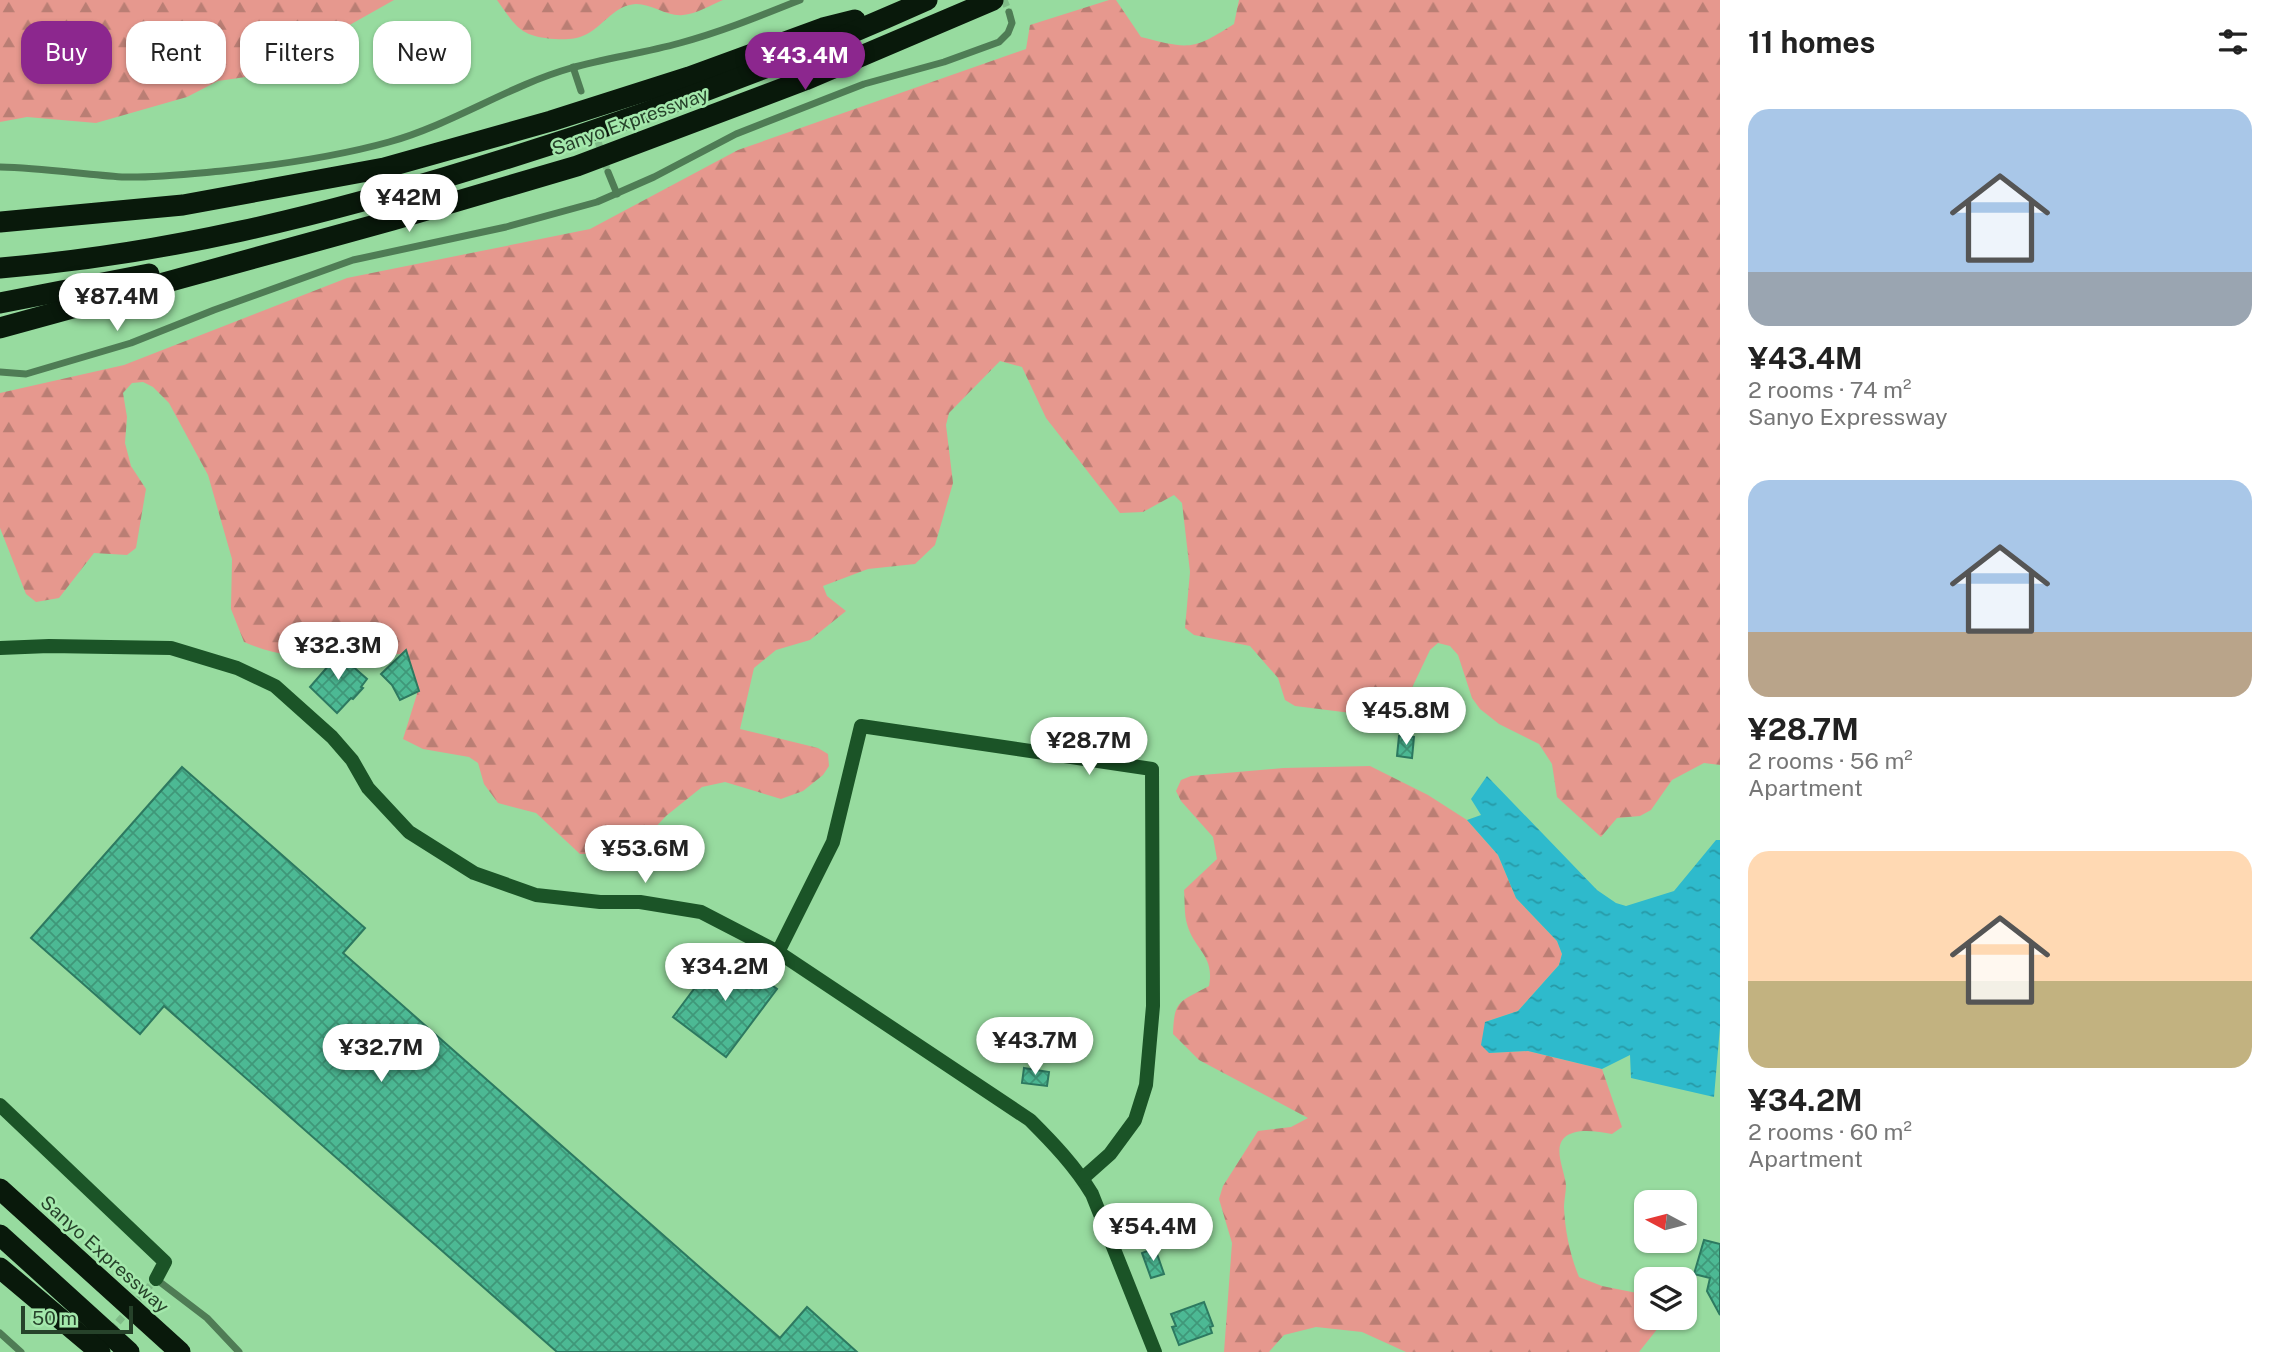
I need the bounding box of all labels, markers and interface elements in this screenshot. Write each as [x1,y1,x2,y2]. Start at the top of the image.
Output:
chip: Buy [21,21,112,84]
chip: Rent [126,21,226,84]
chip: Filters [240,21,359,84]
chip: New [373,21,471,84]
icon: filters [2214,23,2252,61]
text: 11 homes [1748,24,1875,60]
pin: ¥43.4M [748,32,862,92]
text: ¥43.4M [761,41,849,68]
street label: Sanyo Expressway [549,82,711,160]
icon: home [1937,155,2063,281]
pin: ¥42M [368,174,450,234]
text: ¥42M [376,183,442,210]
pin: ¥87.4M [60,274,174,333]
text: ¥87.4M [75,282,159,309]
text: ¥43.4M [1748,340,1863,376]
text: 2 rooms · 74 m² [1748,376,1911,403]
text: Sanyo Expressway [1748,403,1947,430]
icon: home [1937,526,2063,652]
pin: ¥32.3M [281,622,395,682]
text: ¥32.3M [294,631,382,658]
pin: ¥45.8M [1349,688,1463,747]
text: ¥45.8M [1362,696,1450,723]
text: ¥28.7M [1748,711,1859,747]
pin: ¥28.7M [1032,718,1146,777]
text: ¥28.7M [1046,726,1132,753]
text: 2 rooms · 56 m² [1748,747,1913,774]
text: Apartment [1748,774,1863,801]
pin: ¥53.6M [588,826,702,885]
text: ¥53.6M [601,834,689,861]
icon: home [1937,897,2063,1023]
pin: ¥34.2M [668,944,782,1003]
text: ¥34.2M [681,952,769,979]
pin: ¥43.7M [978,1018,1092,1077]
pin: ¥32.7M [324,1024,438,1084]
text: ¥43.7M [992,1026,1078,1053]
text: ¥32.7M [339,1033,423,1060]
text: ¥34.2M [1748,1082,1863,1118]
text: 2 rooms · 60 m² [1748,1118,1912,1145]
text: Apartment [1748,1145,1863,1172]
north arrow [1634,1190,1698,1253]
map controls [1634,1190,1697,1330]
street label: Sanyo Expressway [36,1191,174,1317]
pin: ¥54.4M [1096,1204,1210,1263]
text: ¥54.4M [1109,1212,1197,1239]
button: layers [1634,1267,1697,1330]
scale bar [21,1303,133,1335]
text: 50 m [32,1307,77,1329]

